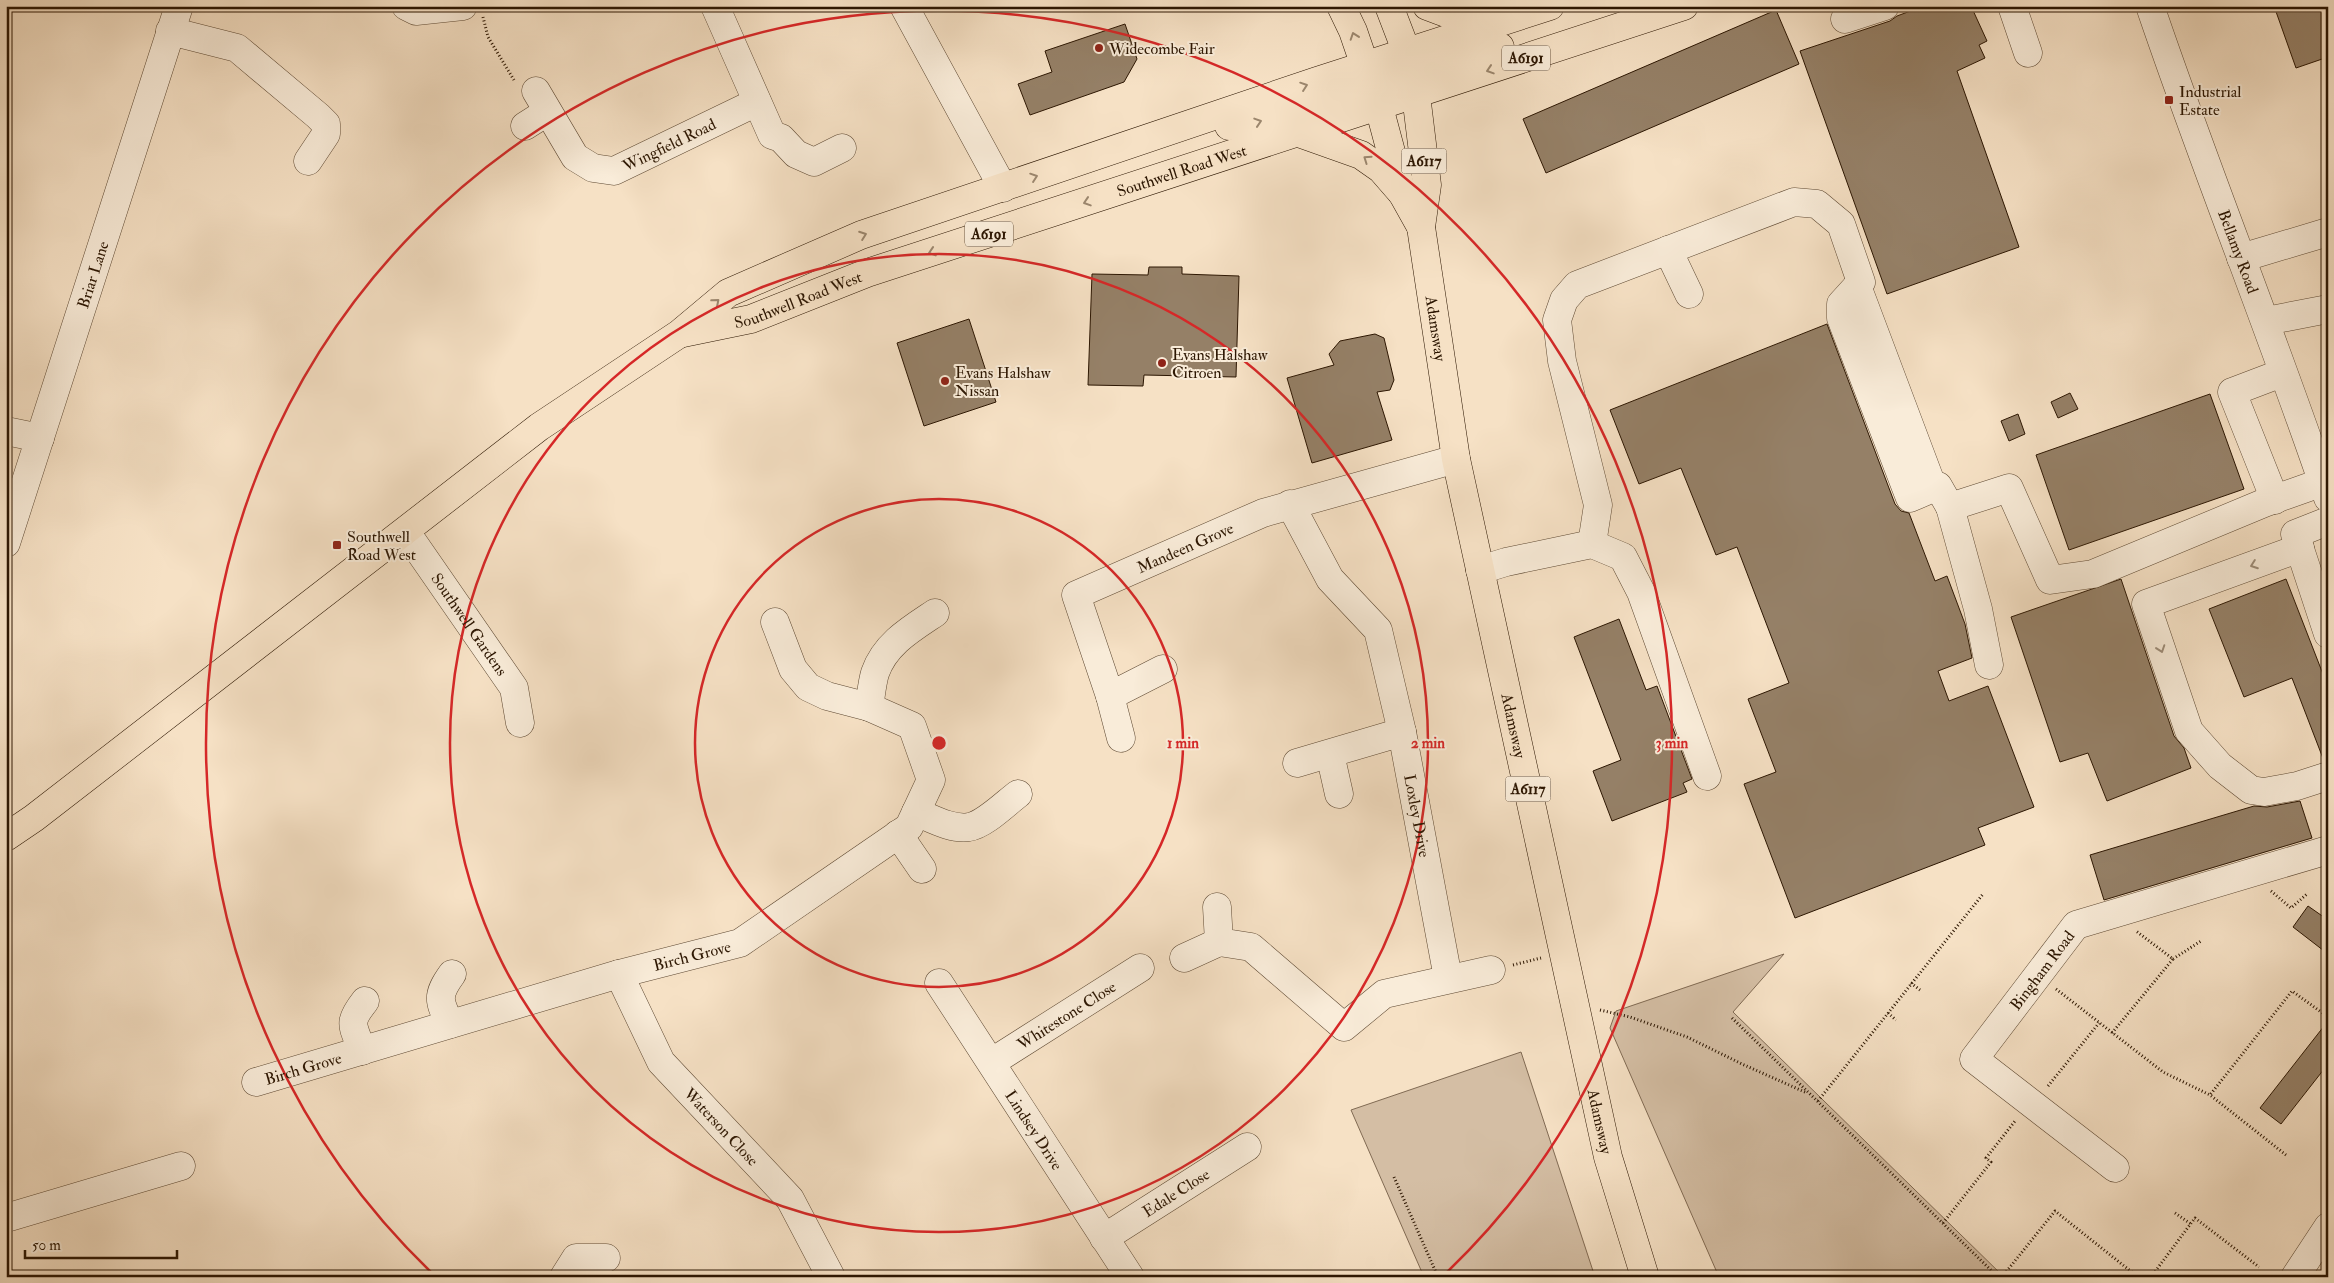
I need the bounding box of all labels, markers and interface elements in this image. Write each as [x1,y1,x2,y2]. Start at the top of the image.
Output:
one-way arrow [1350,32,1360,41]
place label: Widecombe Fair [1108,39,1215,59]
marker: Widecombe Fair [1093,42,1105,54]
road number: A6191 [1502,46,1550,70]
one-way arrow [1486,64,1494,74]
one-way arrow [1299,82,1308,92]
place label: Industrial Estate [2179,82,2241,120]
marker: Industrial Estate [2163,94,2175,106]
street label: Wingfield Road [619,114,719,177]
one-way arrow [1253,117,1262,127]
street label: Southwell Road West [1114,141,1249,202]
road number: A6117 [1402,148,1446,174]
one-way arrow [1363,156,1373,165]
one-way arrow [1029,173,1038,183]
one-way arrow [1083,197,1091,207]
street label: Bellamy Road [2213,207,2263,297]
road number: A6191 [965,222,1013,246]
one-way arrow [859,231,867,241]
street label: Briar Lane [73,238,114,311]
one-way arrow [928,247,937,257]
street label: Southwell Road West [732,267,865,333]
street label: Adamsway [1420,294,1450,364]
one-way arrow [711,299,720,308]
place label: Evans Halshaw Citroen [1172,345,1269,383]
marker: Evans Halshaw Citroen [1156,357,1168,369]
place label: Evans Halshaw Nissan [955,363,1052,401]
marker: Evans Halshaw Nissan [939,375,951,387]
street label: Mandeen Grove [1134,518,1237,578]
place label: Southwell Road West [347,527,416,565]
marker: Southwell Road West [331,539,343,551]
one-way arrow [2250,559,2259,569]
street label: Southwell Gardens [426,569,511,680]
one-way arrow [2155,644,2165,652]
street label: Adamsway [1496,691,1530,761]
centre of rings [930,734,948,752]
text: 1 min [1167,734,1199,753]
text: 2 min [1411,734,1445,753]
text: 3 min [1656,734,1688,753]
street label: Loxley Drive [1399,773,1434,859]
road number: A6117 [1506,776,1550,802]
street label: Bingham Road [2006,927,2079,1015]
street label: Birch Grove [651,937,733,976]
street label: Whitestone Close [1013,977,1120,1055]
street label: Birch Grove [262,1048,344,1090]
street label: Waterson Close [679,1083,763,1170]
street label: Adamsway [1582,1086,1616,1157]
street label: Lindsey Drive [1000,1087,1067,1174]
street label: Edale Close [1139,1164,1214,1222]
scale bar [25,1228,178,1260]
text: 50 m [32,1236,61,1255]

